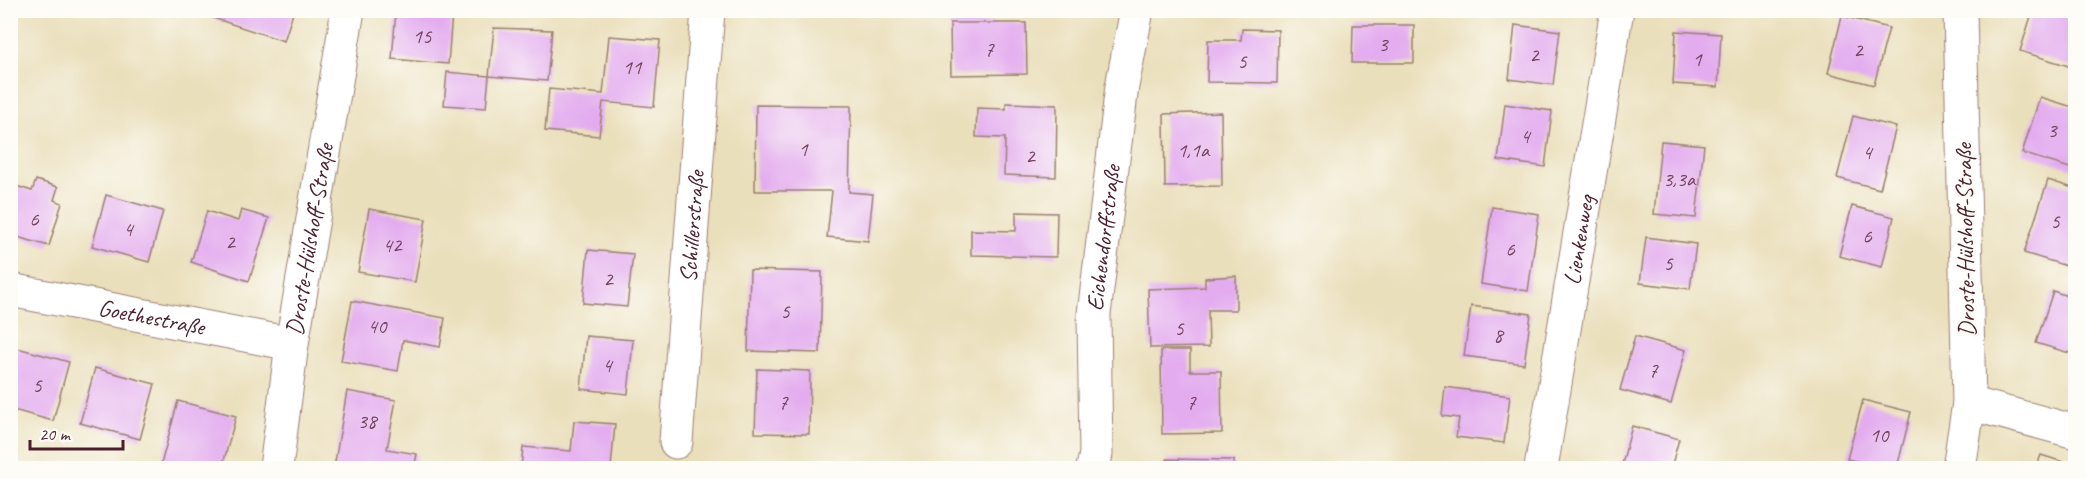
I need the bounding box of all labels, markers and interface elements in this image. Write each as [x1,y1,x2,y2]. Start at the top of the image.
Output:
house number: 15 [413,23,433,49]
house number: 3 [1378,31,1389,57]
house number: 7 [984,36,995,62]
house number: 2 [1853,37,1864,63]
house number: 2 [1529,42,1540,68]
house number: 1 [1692,46,1703,72]
house number: 5 [1237,48,1248,74]
house number: 11 [623,54,643,80]
house number: 3 [2047,117,2058,143]
house number: 4 [1520,123,1532,149]
house number: 1 [798,136,809,162]
house number: 1,1a [1177,137,1211,163]
street label: Droste-Hülshoff-Straße [279,139,341,337]
house number: 4 [1862,139,1874,165]
street label: Droste-Hülshoff-Straße [1948,141,1982,337]
house number: 2 [1025,143,1036,169]
street label: Eichendorffstraße [1080,161,1127,312]
house number: 3,3a [1663,166,1697,192]
street label: Schillerstraße [673,168,711,283]
street label: Lienkenweg [1557,191,1601,287]
house number: 6 [29,206,39,232]
house number: 5 [2050,208,2061,234]
house number: 4 [123,216,135,242]
house number: 6 [1862,223,1872,249]
house number: 2 [225,229,236,255]
house number: 42 [383,232,403,258]
house number: 6 [1505,236,1515,262]
house number: 5 [1663,250,1674,276]
house number: 2 [603,266,614,292]
street label: Goethestraße [96,292,209,342]
house number: 5 [780,298,791,324]
house number: 40 [368,313,388,339]
house number: 5 [1174,315,1185,341]
house number: 8 [1493,322,1505,348]
house number: 4 [602,352,614,378]
house number: 7 [1648,357,1659,383]
house number: 5 [32,372,43,398]
house number: 7 [778,389,789,415]
house number: 7 [1186,389,1197,415]
house number: 38 [358,408,379,434]
scale bar [30,413,123,451]
house number: 10 [1870,422,1890,448]
text: 20 m [39,423,72,445]

